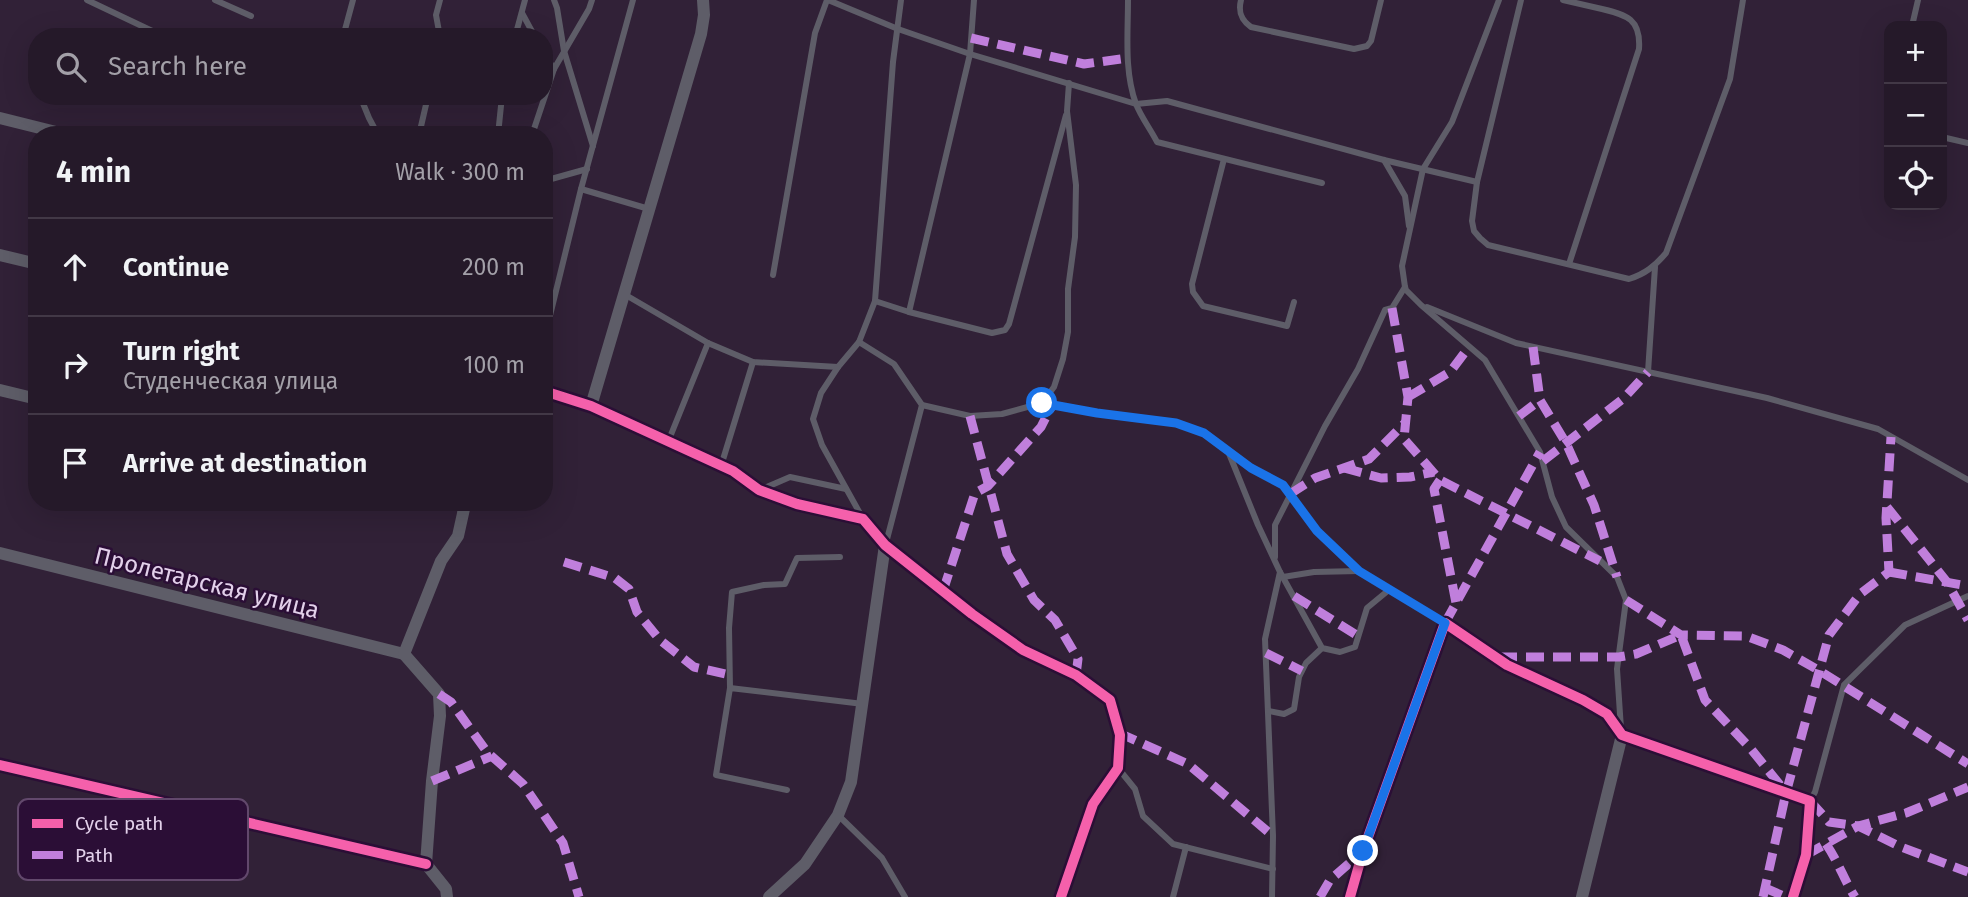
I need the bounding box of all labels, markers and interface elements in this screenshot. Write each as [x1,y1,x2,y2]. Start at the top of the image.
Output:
map controls [1884,21,1947,210]
button: + [1884,21,1947,84]
search box [28,28,553,105]
icon: search [52,48,90,86]
text: Search here [108,51,247,82]
button: − [1884,84,1947,147]
button: locate [1884,147,1947,210]
text: 4 min [56,154,131,190]
text: Walk · 300 m [395,158,525,186]
icon: ahead [56,248,94,286]
text: Continue [123,252,229,283]
text: 200 m [462,253,525,281]
text: Turn right [123,336,240,367]
icon: right [56,346,94,384]
text: 100 m [464,351,525,379]
text: Студенческая улица [123,367,338,395]
route start [1026,387,1057,418]
icon: arrive [56,444,94,482]
text: Arrive at destination [123,448,367,479]
street label: Пролетарская улица [92,541,322,625]
legend [18,799,248,880]
text: Cycle path [75,812,163,835]
route end [1347,835,1378,866]
text: Path [75,844,113,867]

